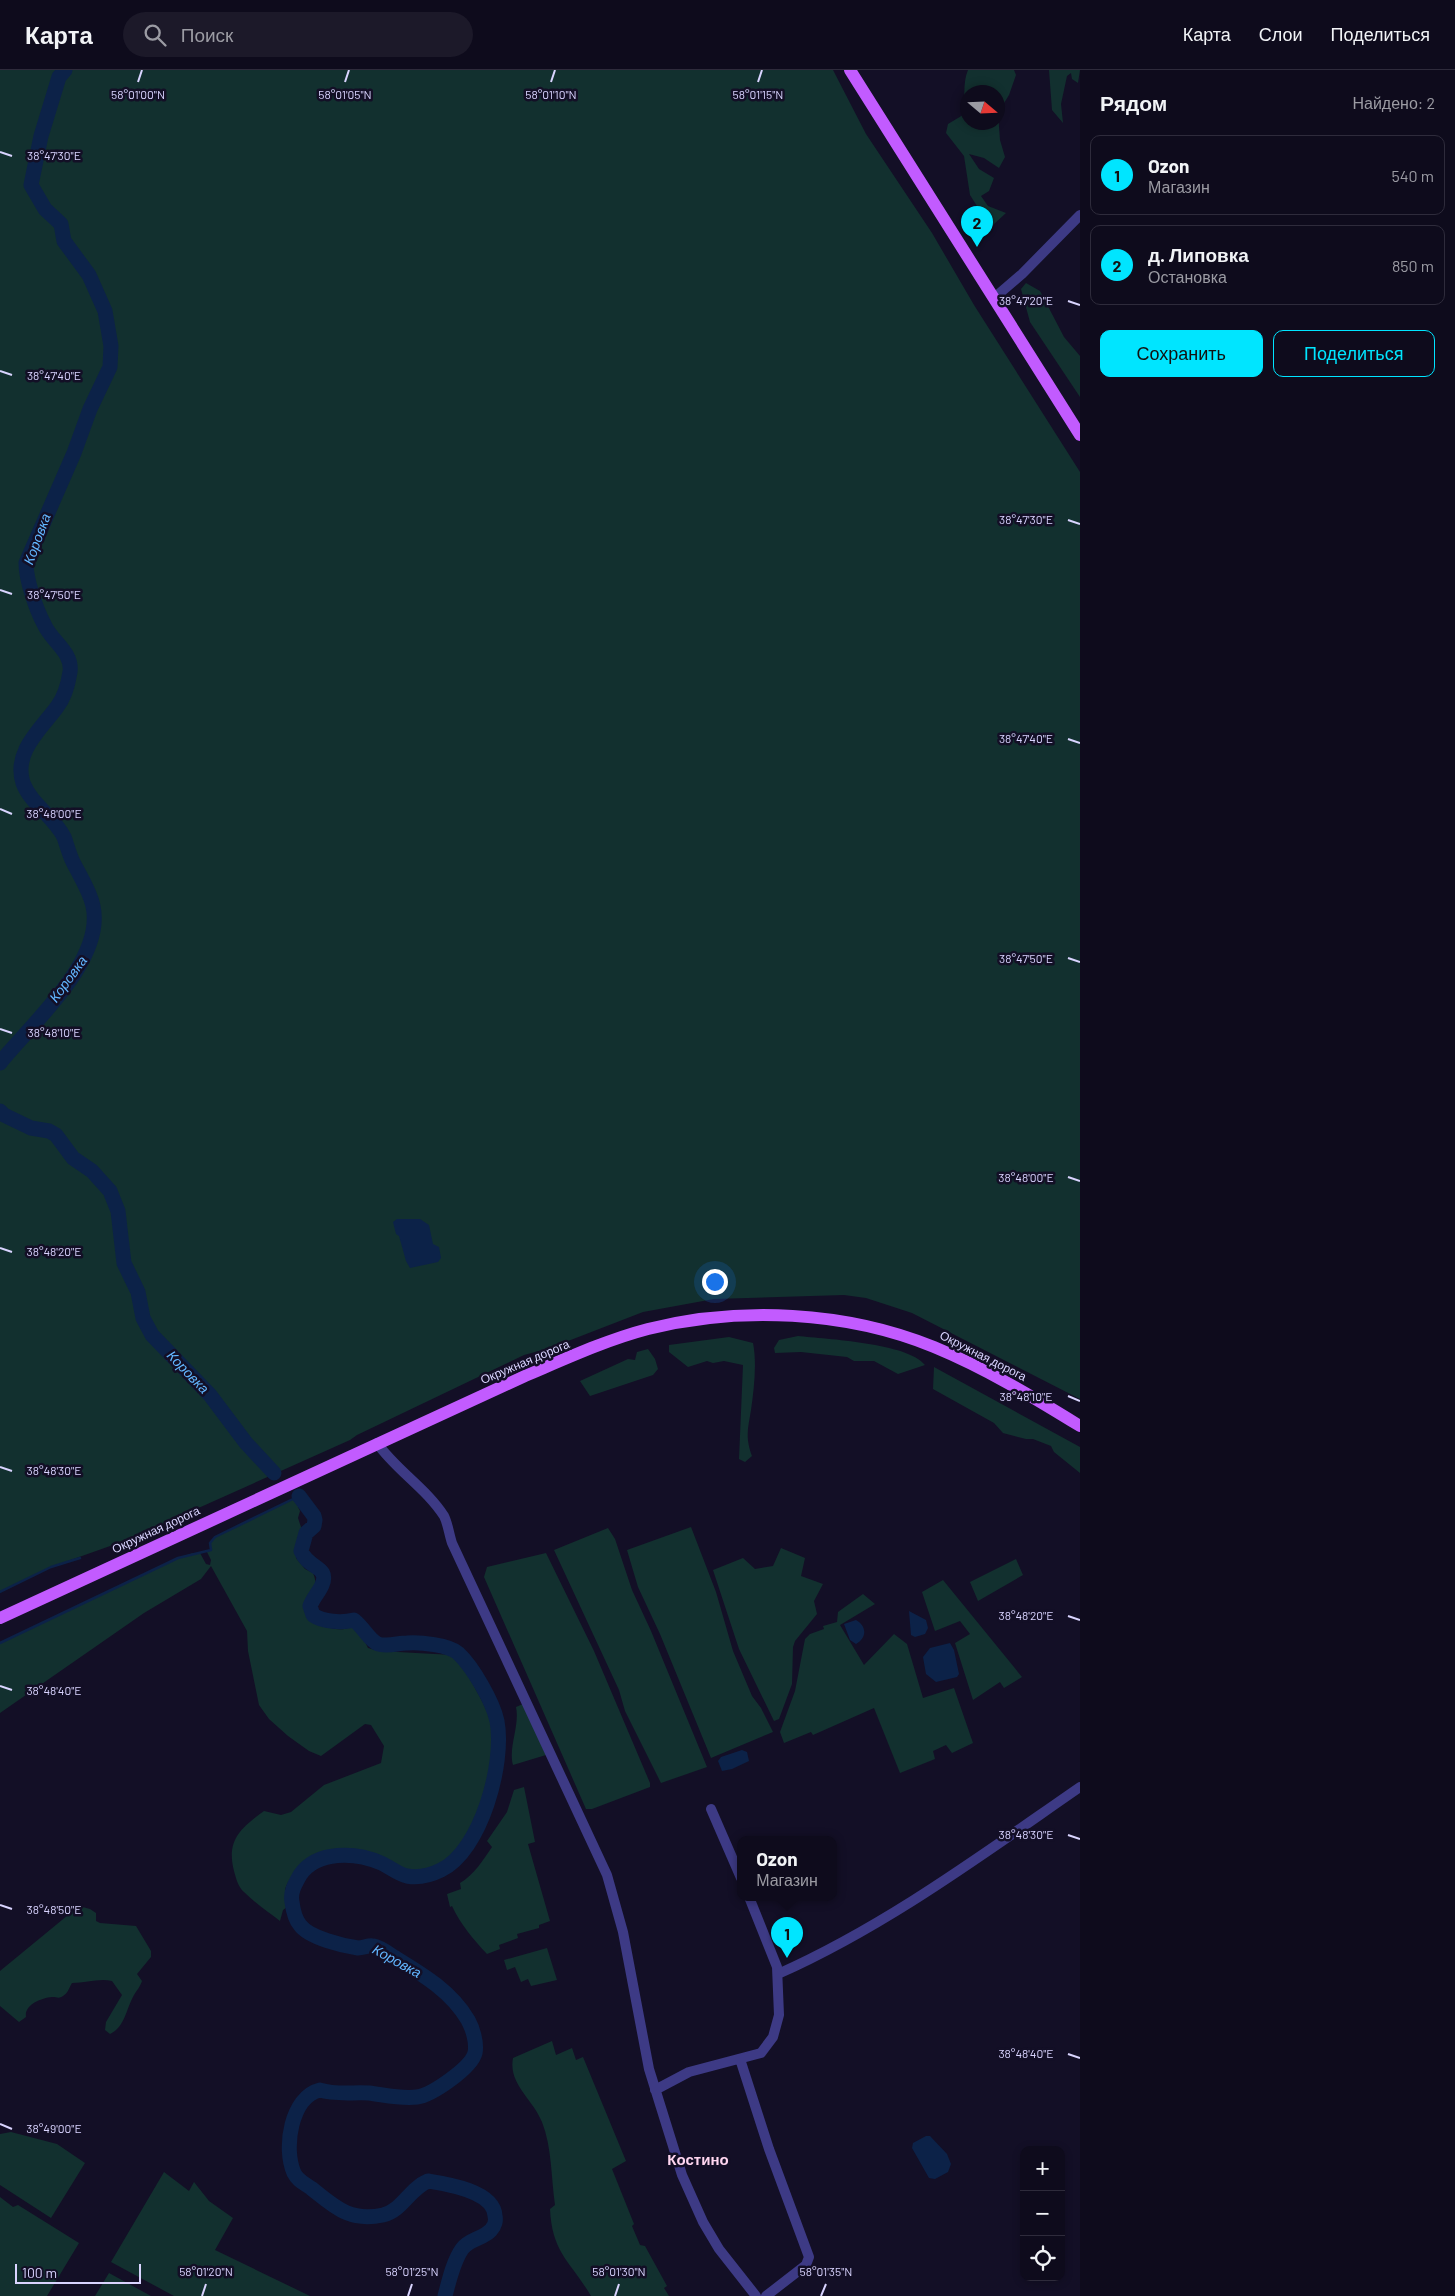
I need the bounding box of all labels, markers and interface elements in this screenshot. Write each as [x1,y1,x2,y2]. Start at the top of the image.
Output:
search box [123,12,473,57]
text: Карта [25,20,93,49]
icon: search [141,21,169,49]
text: Поиск [181,23,233,46]
text: Карта [1183,23,1231,45]
text: Слои [1259,23,1303,45]
text: Поделиться [1331,23,1430,45]
north arrow [960,85,1005,130]
text: 58°01'00"N [111,87,165,101]
text: 58°01'05"N [318,87,372,101]
text: 58°01'10"N [525,87,577,101]
text: 58°01'15"N [733,87,783,101]
text: Рядом [1100,90,1167,115]
text: Найдено: 2 [1352,93,1435,112]
text: 38°47'30"E [27,148,81,162]
text: Ozon [1148,154,1190,177]
text: 1 [1114,166,1120,185]
text: 540 m [1391,166,1434,185]
text: Магазин [1148,177,1210,196]
pin: 2 [961,206,993,247]
text: д. Липовка [1148,243,1249,266]
text: 2 [1113,256,1121,275]
text: 850 m [1392,256,1434,275]
text: Остановка [1148,267,1227,286]
text: 38°47'20"E [999,293,1053,307]
button: Сохранить [1100,330,1263,377]
button: Поделиться [1273,330,1435,377]
text: 38°47'40"E [27,368,81,382]
water label: Коровка [19,511,54,567]
text: 38°47'30"E [999,512,1053,526]
text: 38°47'50"E [27,587,81,601]
text: 38°47'40"E [999,731,1053,745]
text: 38°48'00"E [26,806,82,820]
text: 38°47'50"E [999,951,1053,965]
water label: Коровка [45,952,90,1005]
text: 38°48'10"E [28,1025,80,1039]
text: 38°48'00"E [998,1170,1054,1184]
text: 38°48'20"E [26,1244,82,1258]
your location [702,1269,728,1295]
street label: Окружная дорога [937,1327,1029,1384]
street label: Окружная дорога [478,1336,572,1387]
water label: Коровка [164,1347,213,1397]
text: 38°48'10"E [1000,1389,1052,1403]
text: 38°48'30"E [27,1463,81,1477]
street label: Окружная дорога [109,1502,202,1556]
text: 38°48'20"E [998,1608,1054,1622]
text: 38°48'40"E [26,1683,82,1697]
text: 38°48'30"E [999,1827,1053,1841]
popup [737,1836,837,1901]
text: Ozon [756,1847,798,1870]
text: Магазин [756,1870,818,1889]
text: 38°48'50"E [27,1902,81,1916]
pin: 1 [771,1917,803,1958]
water label: Коровка [370,1940,425,1981]
text: 38°48'40"E [998,2046,1054,2060]
text: 38°49'00"E [26,2121,82,2135]
map controls [1020,2146,1065,2281]
button: + [1020,2146,1065,2191]
district label: Костино [667,2150,729,2168]
button: − [1020,2191,1065,2236]
button: locate [1020,2236,1065,2281]
scale bar [15,2261,141,2284]
text: 100 m [22,2264,57,2281]
text: 58°01'20"N [179,2264,233,2278]
text: 58°01'25"N [385,2264,439,2278]
text: 58°01'30"N [592,2264,646,2278]
text: 58°01'35"N [800,2264,852,2278]

